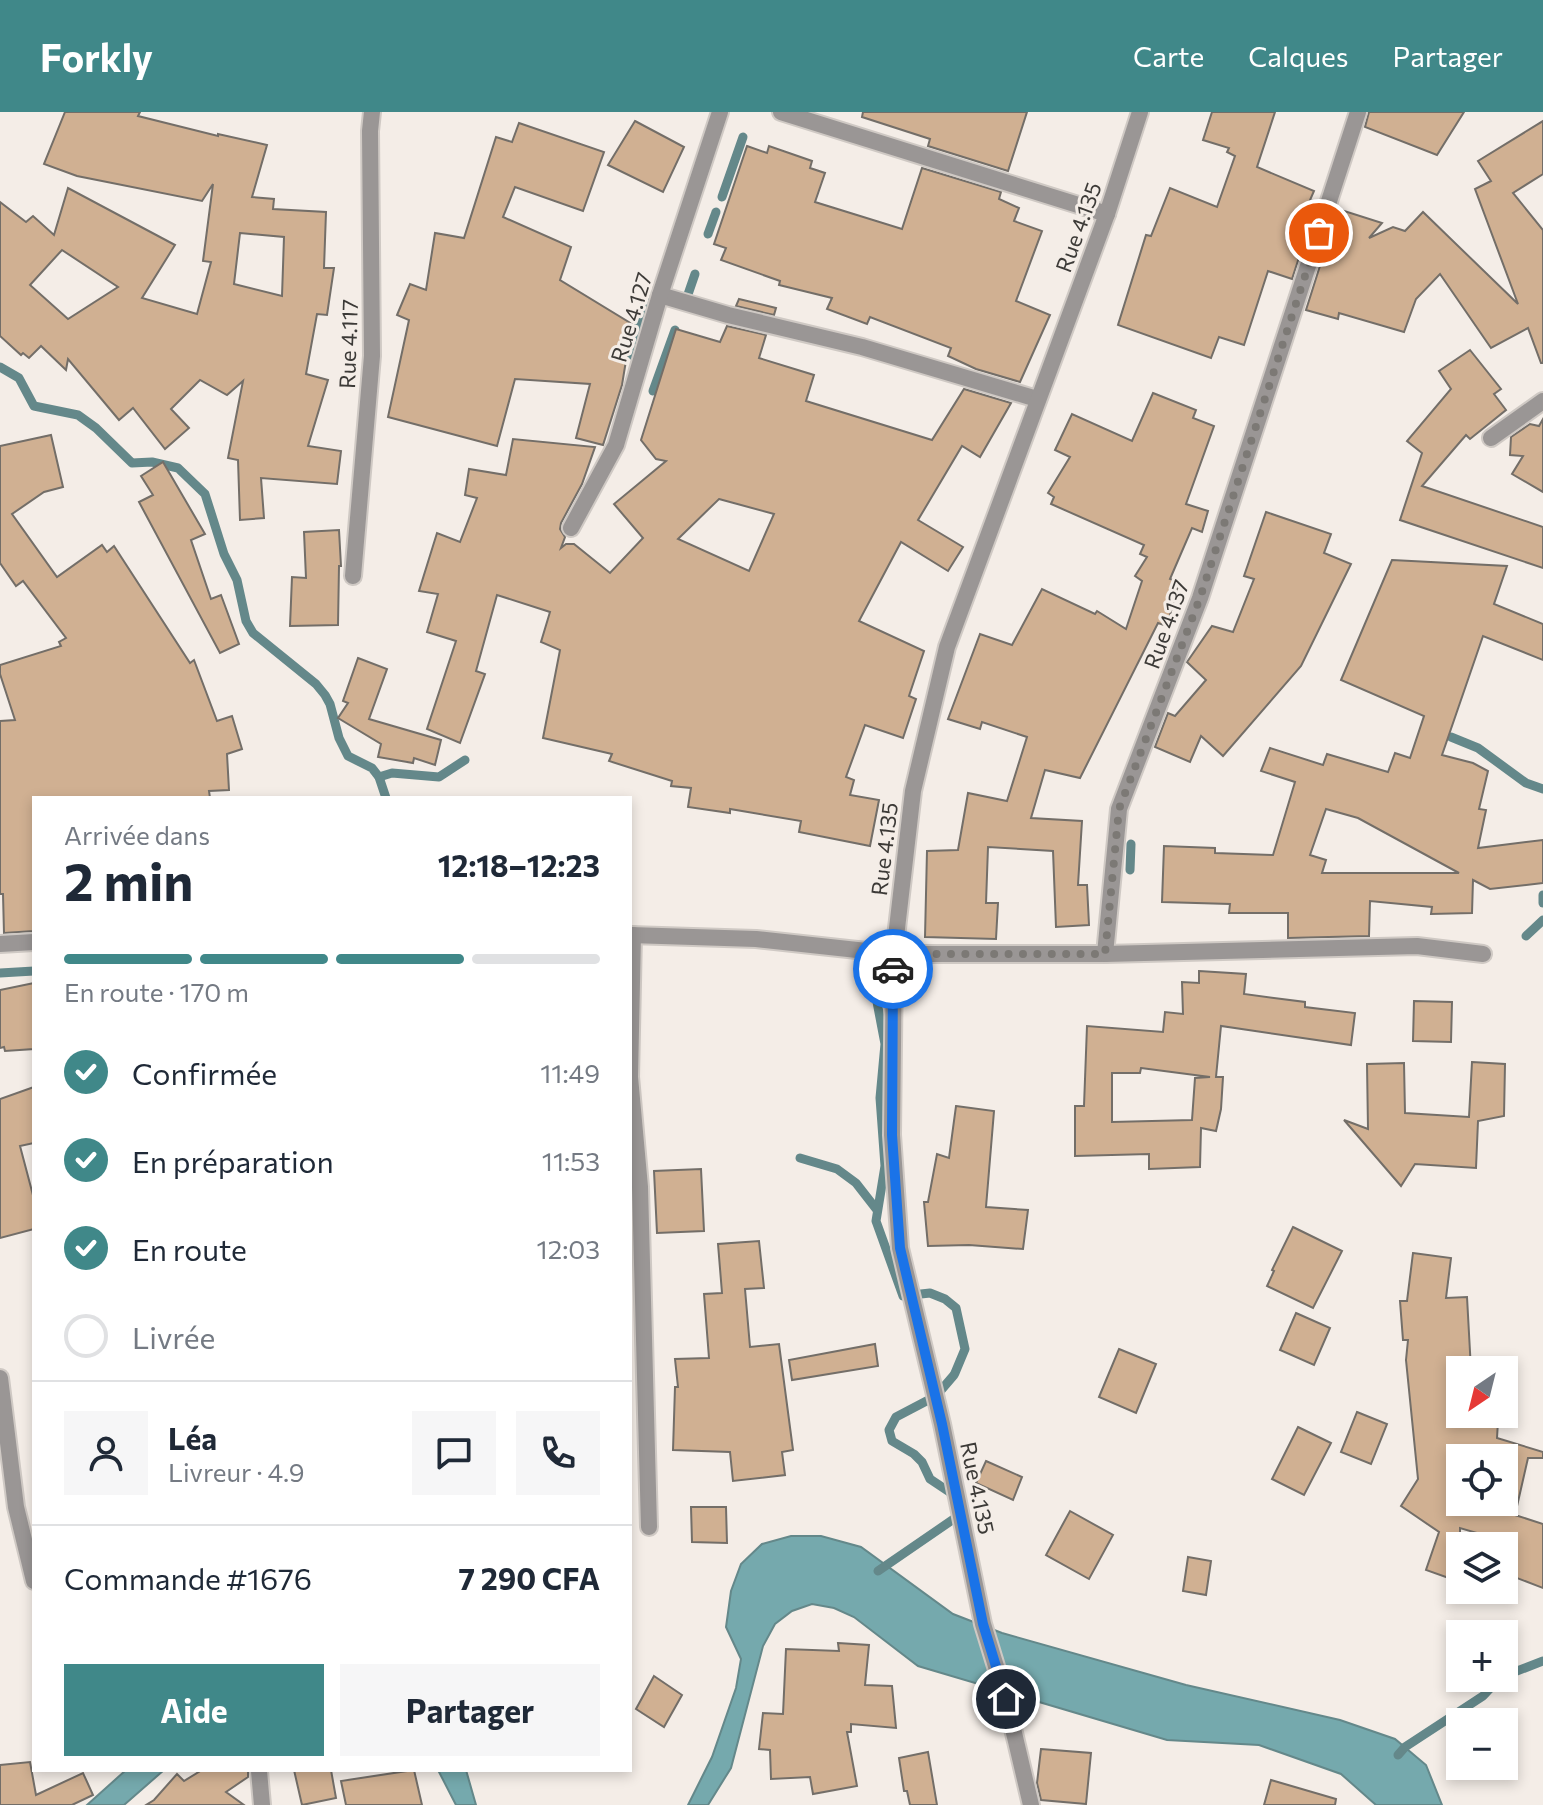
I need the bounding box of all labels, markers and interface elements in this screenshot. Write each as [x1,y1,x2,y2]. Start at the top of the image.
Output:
text: Forkly [40,33,153,80]
text: Carte [1133,39,1204,73]
text: Calques [1248,39,1349,73]
text: Partager [1393,39,1503,73]
street label: Rue 4.135 [1049,178,1107,276]
pin [1285,199,1353,267]
icon: bag [1297,211,1341,255]
street label: Rue 4.127 [605,269,657,365]
street label: Rue 4.117 [333,299,363,389]
street label: Rue 4.137 [1137,576,1195,672]
street label: Rue 4.135 [865,801,903,897]
text: Arrivée dans [64,819,210,850]
text: 12:18–12:23 [438,846,600,883]
text: 2 min [64,848,193,912]
courier [853,929,933,1009]
icon: car [871,947,915,991]
text: En route · 170 m [64,976,249,1007]
icon: check [64,1050,108,1094]
text: Confirmée [132,1054,277,1091]
text: 11:49 [540,1057,600,1088]
icon: check [64,1138,108,1182]
text: En préparation [132,1142,334,1179]
text: 11:53 [542,1145,600,1176]
icon: check [64,1226,108,1270]
text: En route [132,1230,247,1267]
text: 12:03 [537,1233,600,1264]
text: Livrée [132,1318,215,1355]
north arrow [1446,1356,1518,1428]
map controls [1446,1356,1518,1780]
button: person [64,1411,148,1495]
button: chat [412,1411,496,1495]
button: phone [516,1411,600,1495]
text: Léa [168,1419,217,1456]
street label: Rue 4.135 [955,1439,1001,1537]
button: locate [1446,1444,1518,1516]
text: Livreur · 4.9 [168,1456,304,1487]
button: layers [1446,1532,1518,1604]
text: Commande #1676 [64,1559,312,1596]
text: 7 290 CFA [459,1559,600,1596]
button: + [1446,1620,1518,1692]
button: Aide [64,1664,324,1756]
button: Partager [340,1664,600,1756]
pin [972,1665,1040,1733]
icon: home [984,1677,1028,1721]
button: − [1446,1708,1518,1780]

